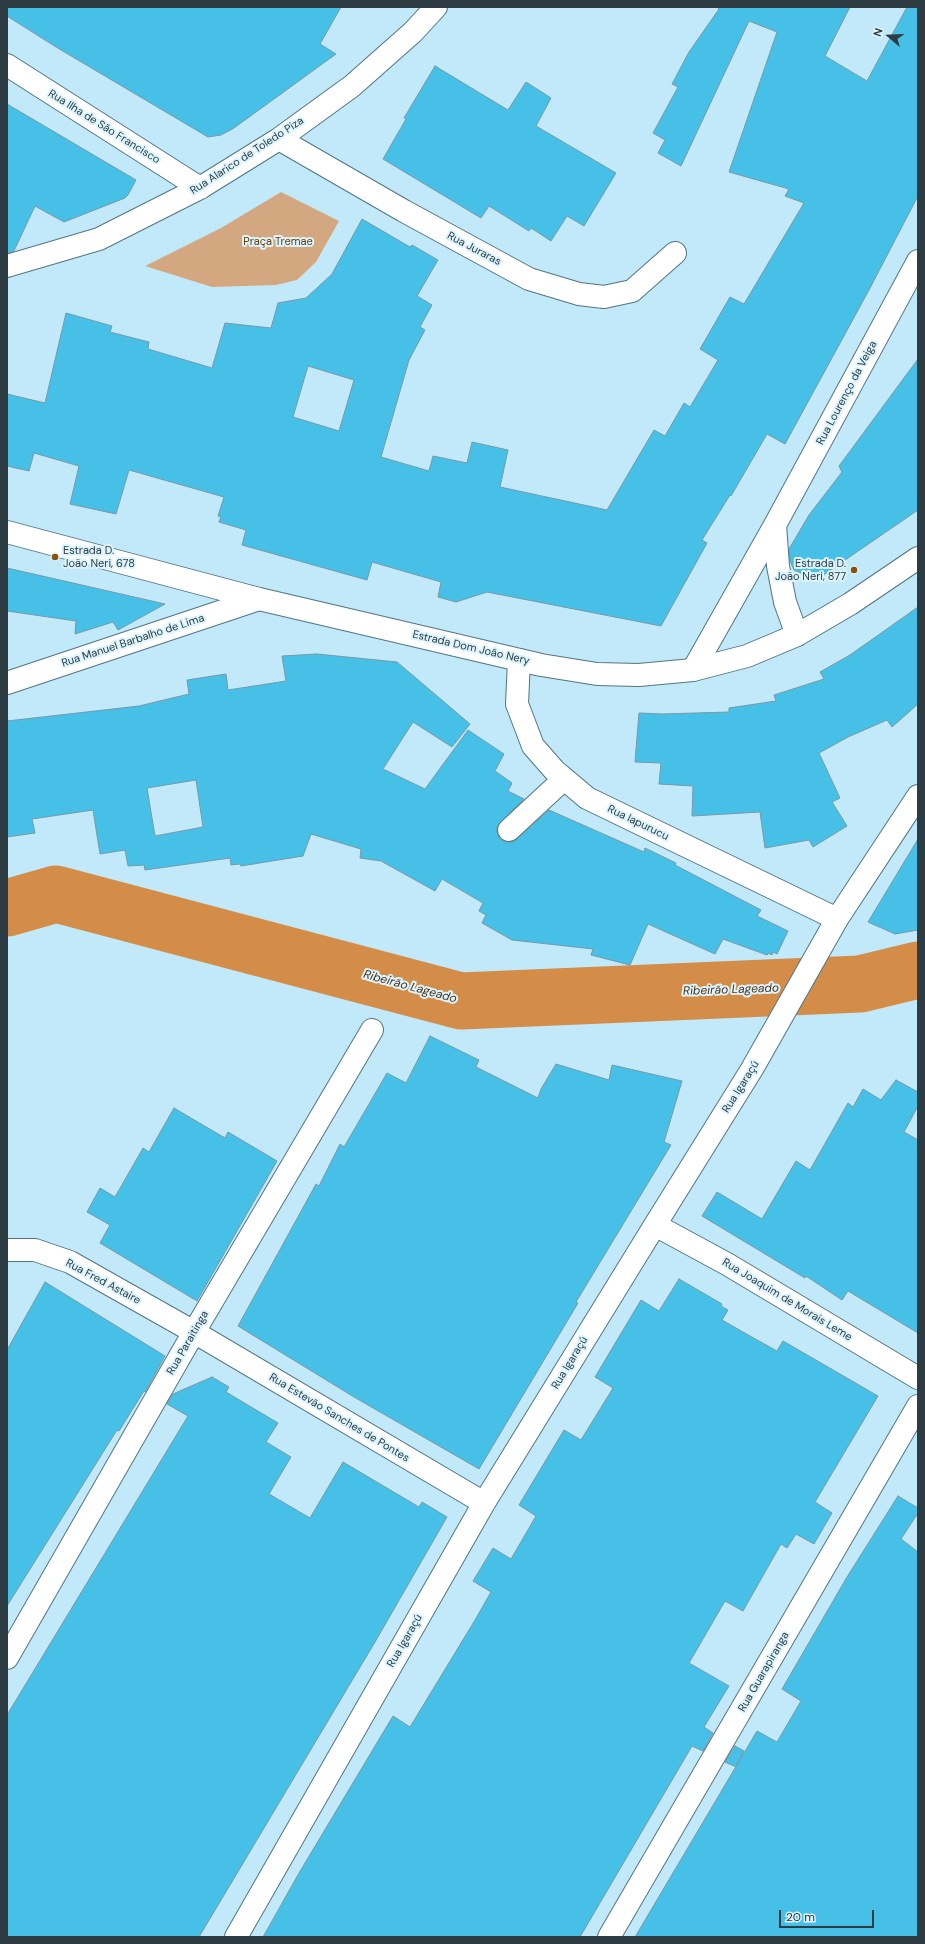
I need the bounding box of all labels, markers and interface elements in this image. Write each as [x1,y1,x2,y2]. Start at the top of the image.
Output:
north arrow [869,16,909,56]
text: N [870,26,886,38]
street label: Rua Ilha de São Francisco [46,87,162,167]
street label: Rua Alarico de Toledo Piza [188,114,306,198]
street label: Rua Juraras [445,229,503,269]
park label: Praça Tremae [243,235,313,249]
street label: Rua Lourenço da Veiga [814,339,880,447]
place label: Estrada D. João Neri, 678 [63,544,135,570]
marker: Estrada D. João Neri, 678 [50,552,60,562]
place label: Estrada D. João Neri, 877 [775,557,846,583]
marker: Estrada D. João Neri, 877 [849,565,859,575]
street label: Rua Manuel Barbalho de Lima [60,612,206,670]
street label: Estrada Dom João Nery [411,628,531,668]
street label: Rua Iapurucu [605,803,671,843]
water label: Ribeirão Lageado [362,968,458,1006]
water label: Ribeirão Lageado [683,981,779,999]
street label: Rua Igaraçú [720,1058,762,1116]
street label: Rua Joaquim de Morais Leme [720,1256,854,1344]
street label: Rua Fred Astaire [63,1257,143,1307]
street label: Rua Paraitinga [164,1309,212,1377]
street label: Rua Igaraçú [549,1334,591,1392]
street label: Rua Estevão Sanches de Pontes [266,1371,412,1465]
street label: Rua Igaraçú [385,1612,425,1670]
street label: Rua Guarapiranga [736,1630,792,1714]
scale bar [781,1902,876,1928]
text: 20 m [786,1909,815,1925]

